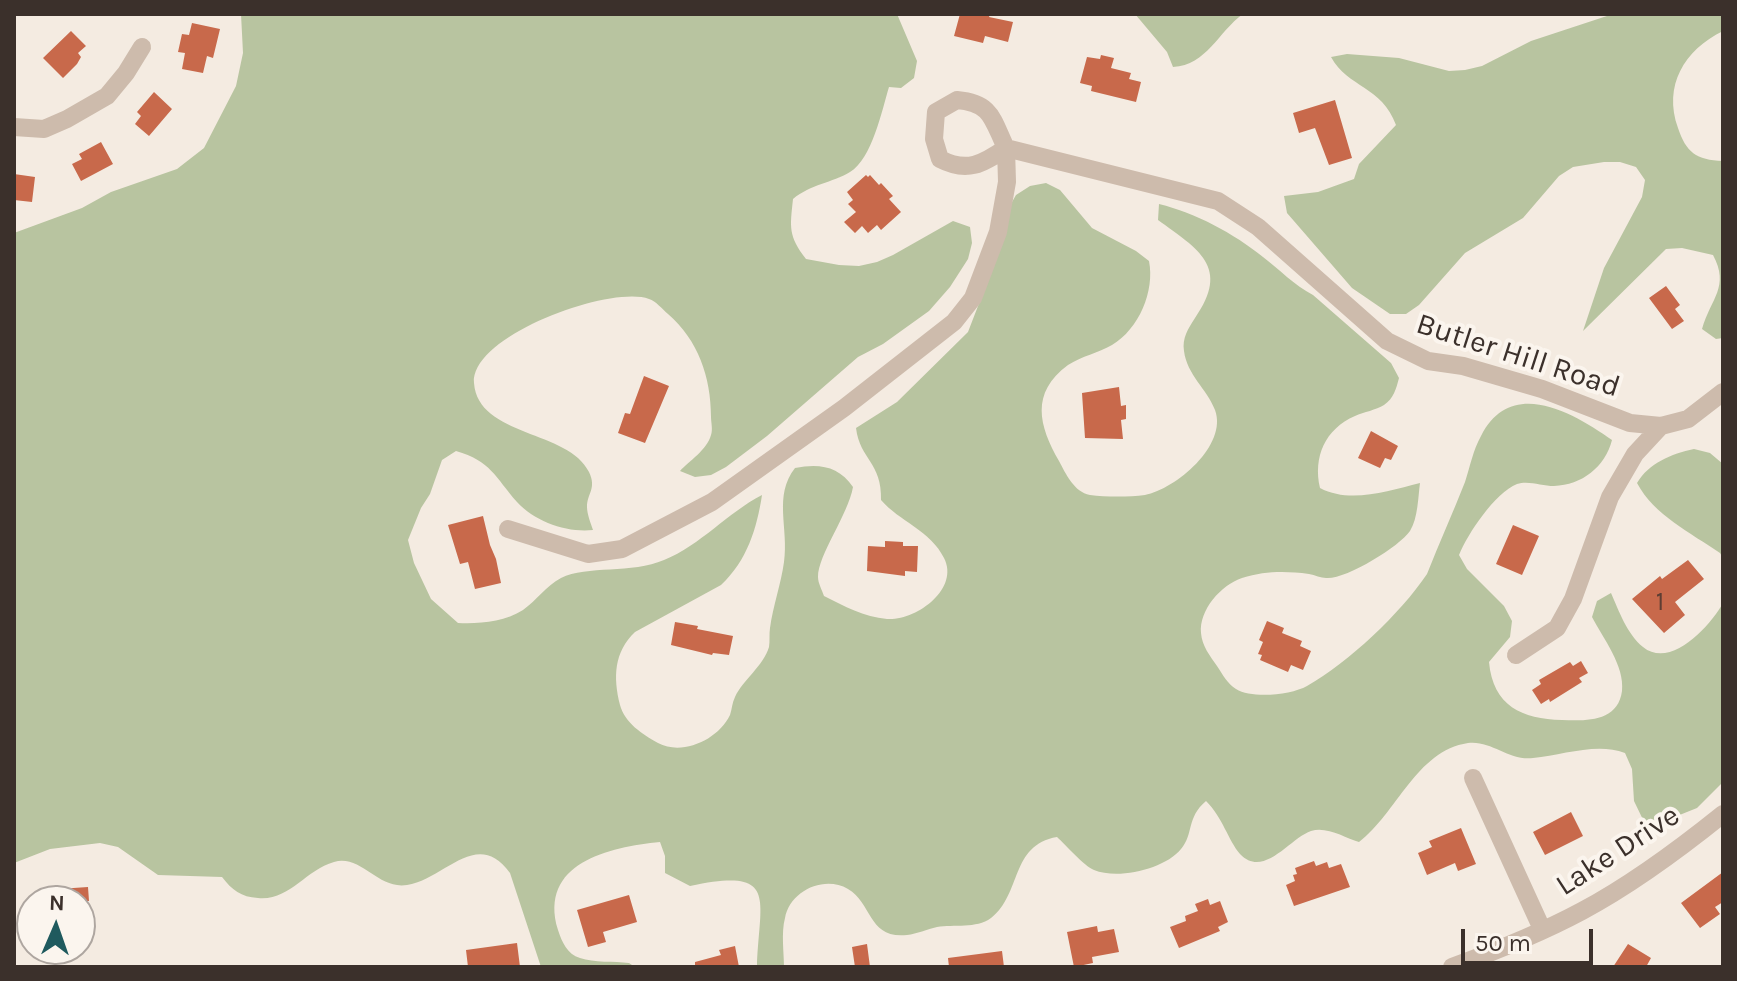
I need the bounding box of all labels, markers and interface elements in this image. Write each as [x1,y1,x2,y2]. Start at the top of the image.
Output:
street label: Butler Hill Road [1412,306,1624,406]
house number: 1 [1656,587,1664,619]
street label: Lake Drive [1549,798,1687,904]
north arrow [16,885,96,965]
text: N [48,890,65,916]
scale bar [1465,913,1597,963]
text: 50 m [1475,929,1531,957]

